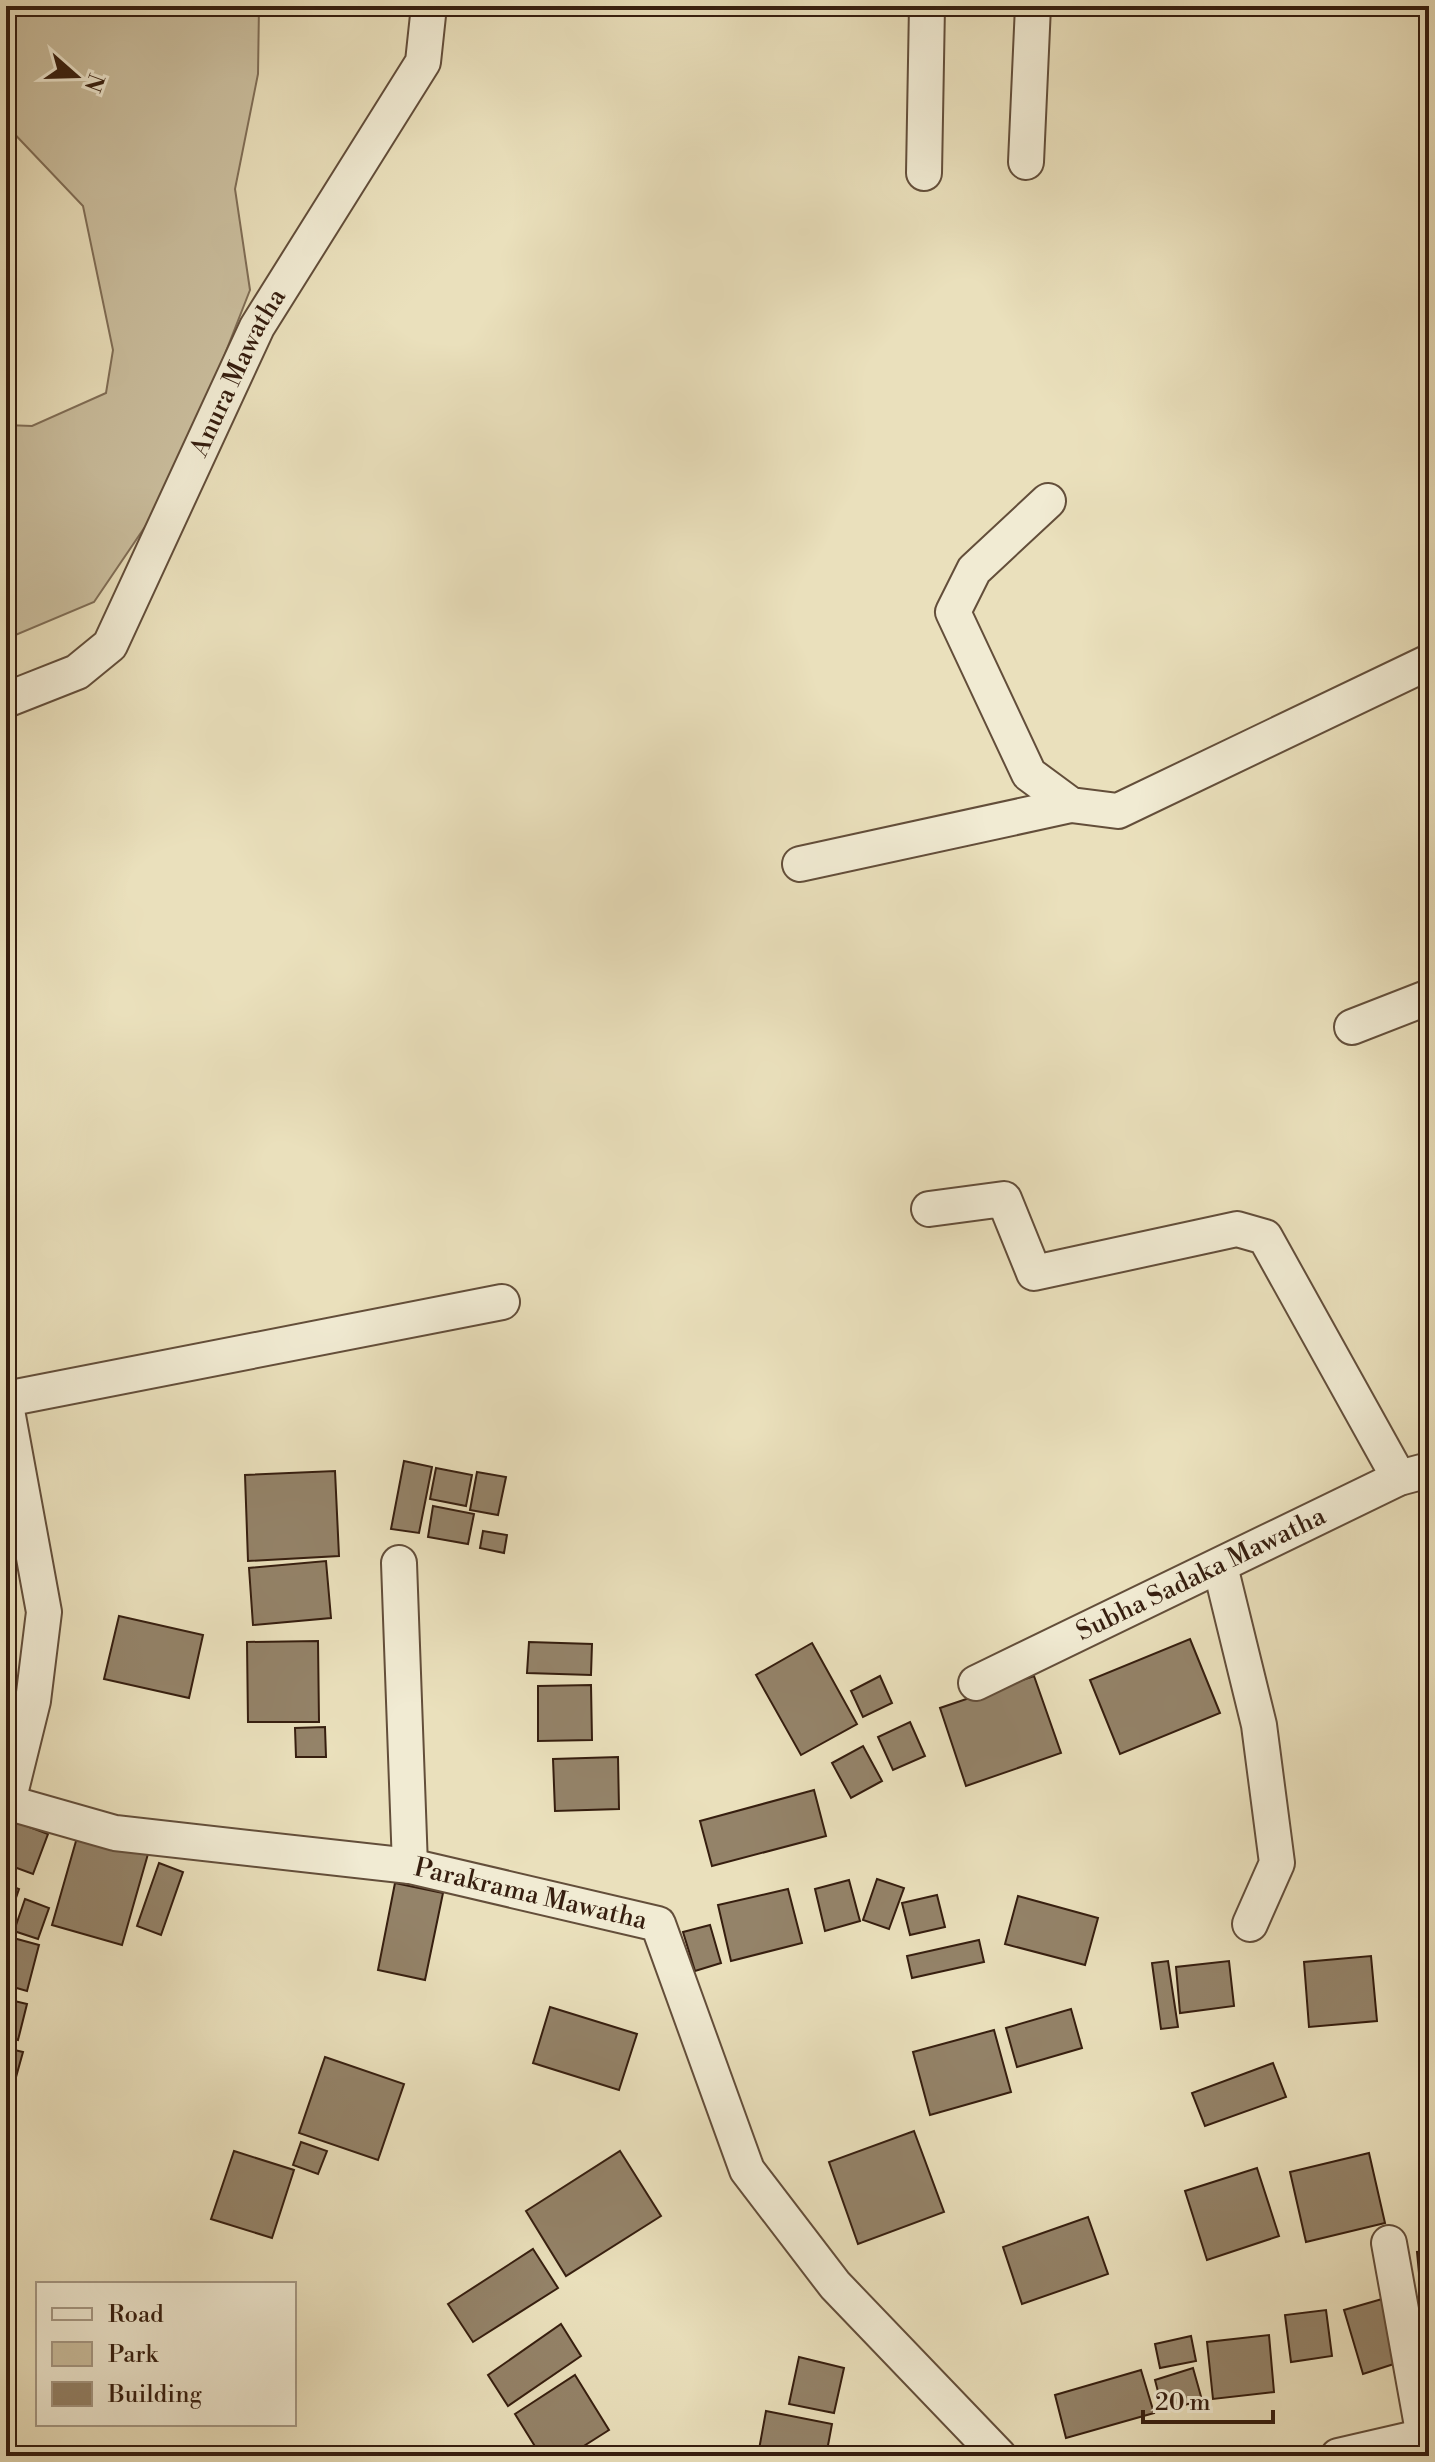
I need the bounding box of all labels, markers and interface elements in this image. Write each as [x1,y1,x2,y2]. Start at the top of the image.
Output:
north arrow [36,36,116,116]
text: N [78,70,109,96]
street label: Anura Mawatha [183,282,293,463]
street label: Subha Sadaka Mawatha [1071,1500,1332,1648]
street label: Parakrama Mawatha [411,1851,651,1937]
legend [36,2282,296,2426]
text: Road [108,2300,164,2330]
text: Park [108,2340,159,2370]
scale bar [1143,2374,1273,2424]
text: Building [107,2380,202,2410]
text: 20 m [1155,2388,1211,2418]

